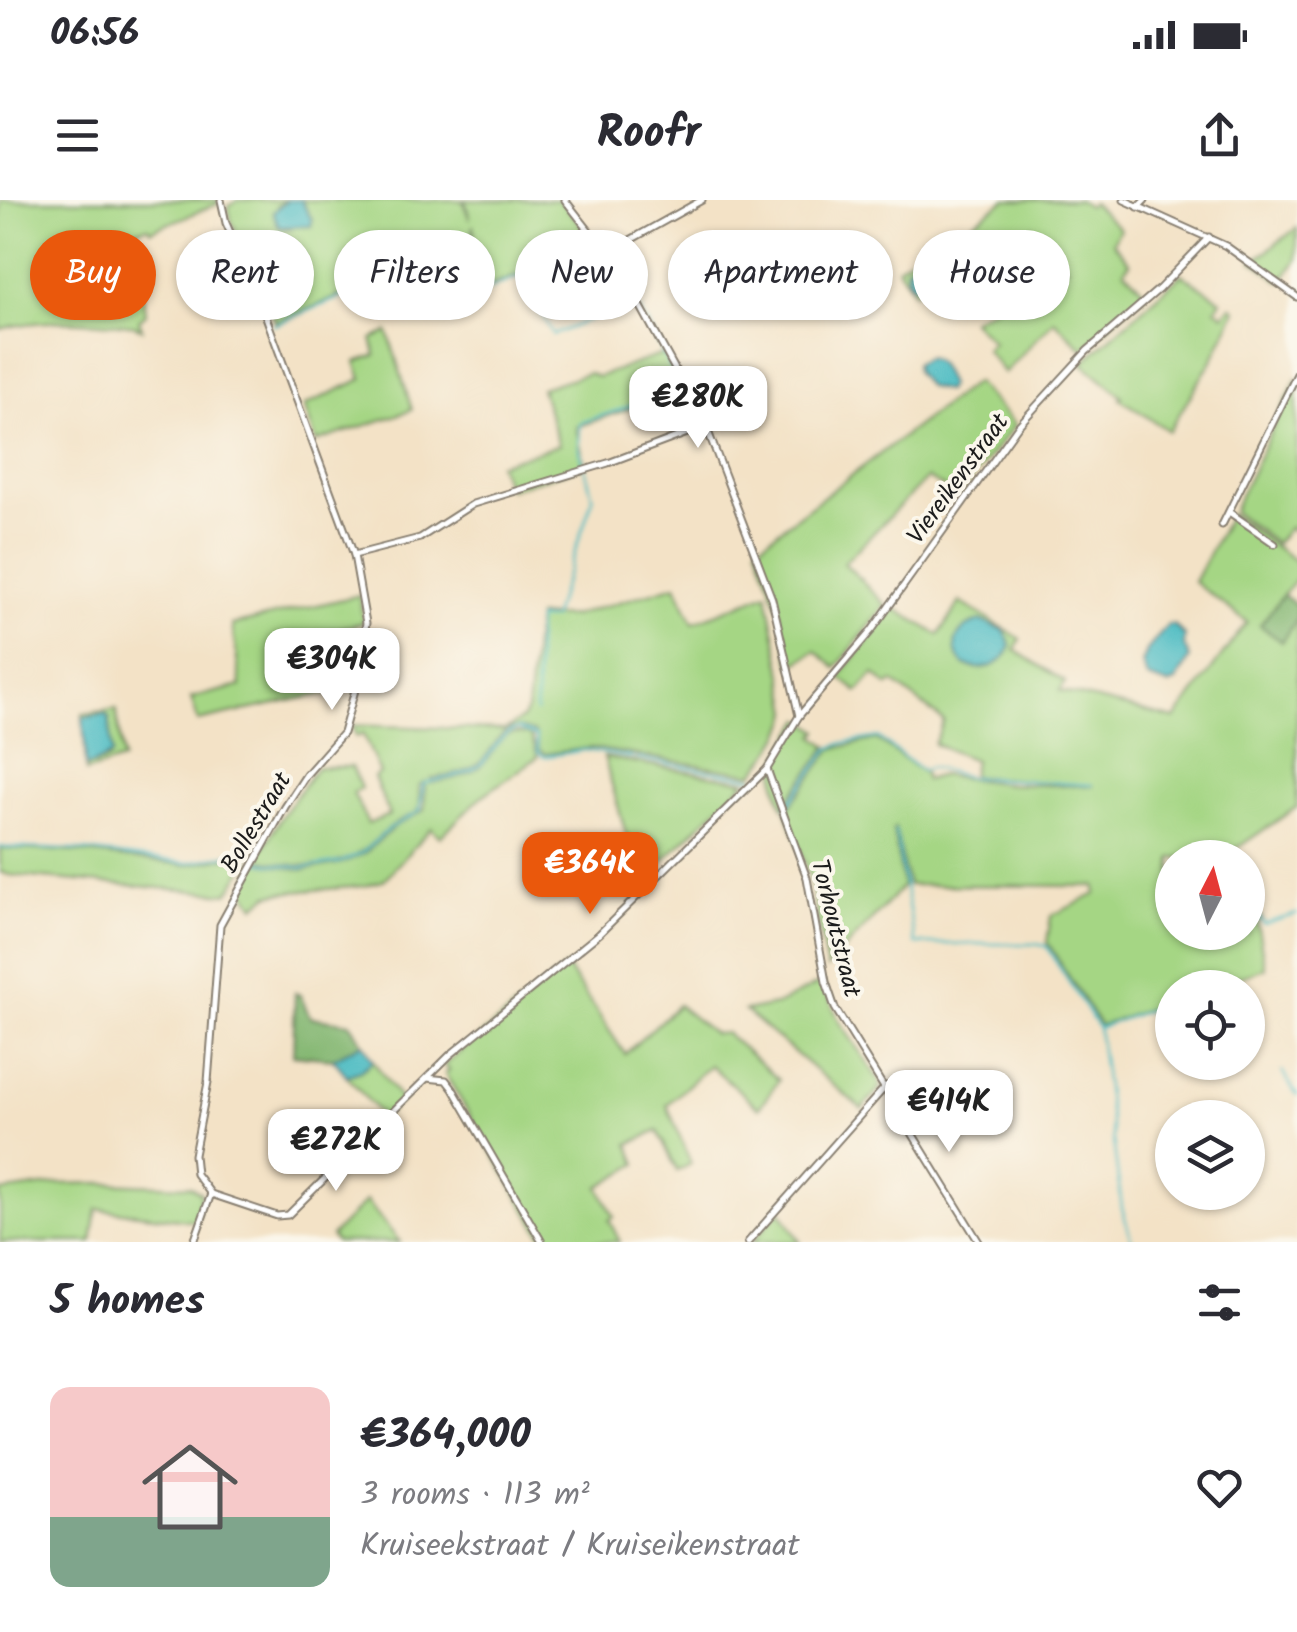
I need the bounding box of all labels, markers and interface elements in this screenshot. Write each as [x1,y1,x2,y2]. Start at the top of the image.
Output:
text: 06:56 [50,5,139,65]
text: Roofr [597,99,700,171]
icon: menu [50,108,105,163]
icon: share [1192,108,1247,163]
chip: Buy [30,230,156,320]
chip: Rent [176,230,314,320]
chip: Filters [334,230,495,320]
chip: New [515,230,648,320]
chip: Apartment [668,230,893,320]
chip: House [913,230,1070,320]
pin: €280K [628,366,768,451]
text: €280K [651,373,745,424]
street label: Viereikenstraat [897,405,1020,553]
pin: €304K [262,628,402,713]
text: €304K [287,635,377,686]
street label: Bollestraat [211,764,303,882]
pin: €364K [520,832,660,917]
text: €364K [544,839,636,890]
north arrow [1155,840,1265,950]
map controls [1155,840,1265,1210]
street label: Torhoutstraat [799,855,872,1002]
button: locate [1155,970,1265,1080]
pin: €414K [879,1070,1019,1155]
text: €414K [907,1077,991,1128]
button: layers [1155,1100,1265,1210]
pin: €272K [266,1109,406,1194]
text: €272K [290,1116,382,1167]
text: 5 homes [50,1269,205,1336]
icon: filters [1192,1275,1247,1330]
text: €364,000 [360,1403,531,1470]
icon: home [130,1427,250,1547]
icon: heart [1192,1460,1247,1515]
text: 3 rooms · 113 m² [360,1470,590,1521]
text: Kruiseekstraat / Kruiseikenstraat [360,1521,800,1572]

